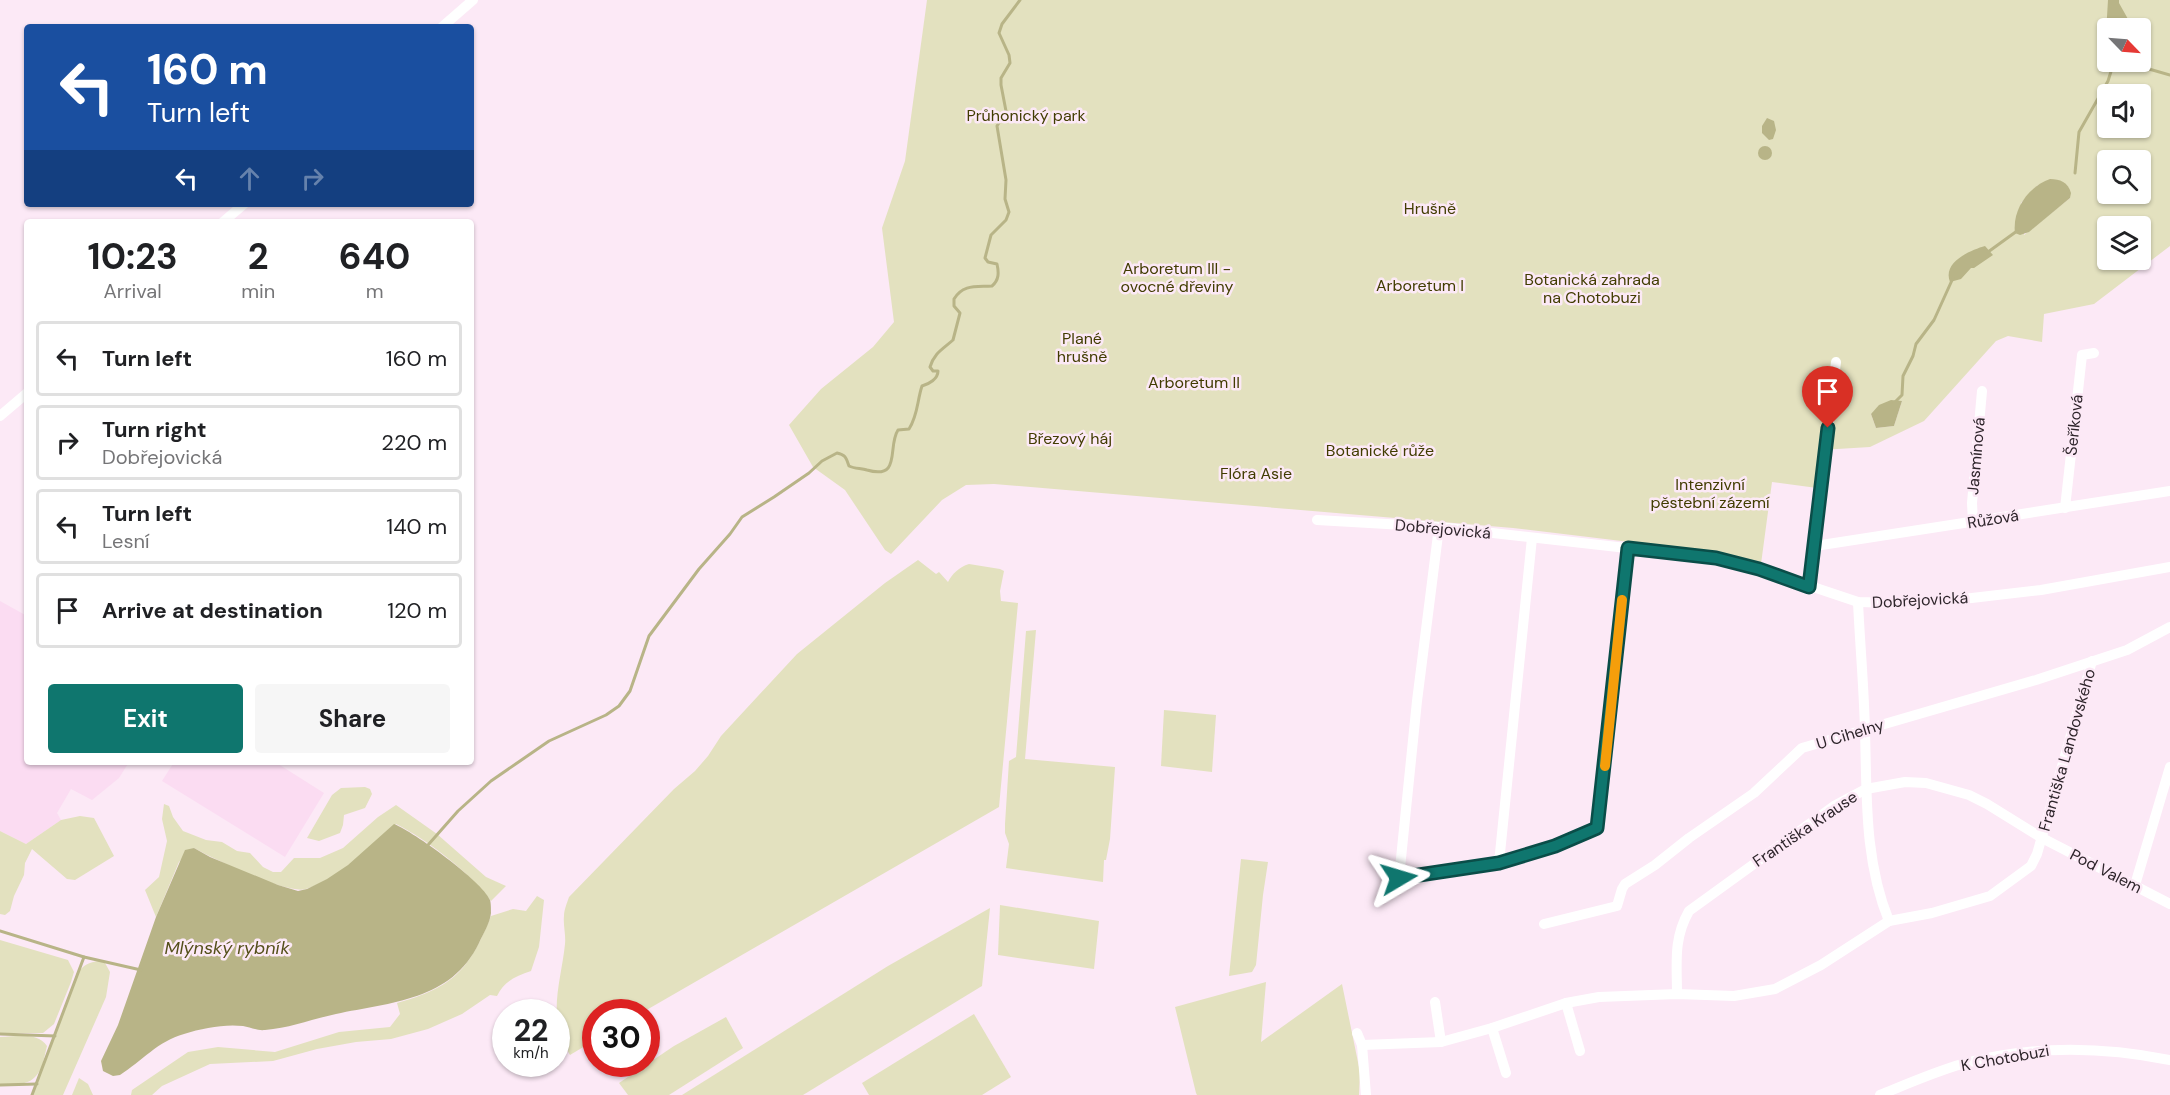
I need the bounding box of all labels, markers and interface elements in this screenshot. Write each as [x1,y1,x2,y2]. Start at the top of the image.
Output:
north arrow [2097,18,2151,72]
map controls [2097,18,2151,270]
text: 160 m [147,42,268,97]
icon: left [48,48,126,126]
button: sound [2097,84,2151,138]
text: Turn left [147,95,250,130]
park label: Průhonický park [966,105,1086,126]
button: search [2097,150,2151,204]
icon: left [170,162,203,195]
icon: ahead [233,162,266,195]
icon: right [296,162,329,195]
park label: Hrušně [1404,198,1456,219]
button: layers [2097,216,2151,270]
text: 10:23 [88,233,178,280]
text: 2 [248,233,269,280]
text: 640 [339,233,410,280]
park label: Arboretum III - ovocné dřeviny [1121,258,1234,297]
park label: Botanická zahrada na Chotobuzi [1524,269,1660,308]
park label: Arboretum I [1376,275,1464,296]
text: Arrival [103,278,162,304]
text: min [241,278,275,304]
text: m [366,278,384,304]
park label: Plané hrušně [1057,328,1107,367]
icon: left [51,342,84,375]
text: Turn left [102,344,192,373]
text: 160 m [386,344,447,373]
pin [1802,366,1853,428]
park label: Arboretum II [1148,372,1240,393]
icon: arrive [1811,375,1844,408]
street label: Šeříková [2060,393,2088,457]
text: Turn right [102,415,207,444]
street label: Jasmínová [1962,416,1990,496]
icon: right [51,426,84,459]
text: 220 m [381,428,447,457]
park label: Březový háj [1028,428,1112,449]
park label: Botanické růže [1326,440,1434,461]
text: Dobřejovická [102,444,222,470]
park label: Flóra Asie [1220,463,1292,484]
park label: Intenzivní pěstební zázemí [1650,474,1770,513]
text: Turn left [102,499,192,528]
street label: Růžová [1966,505,2020,533]
icon: left [51,510,84,543]
text: 140 m [386,512,447,541]
street label: Dobřejovická [1394,514,1492,544]
text: Lesní [102,528,149,554]
street label: Dobřejovická [1871,587,1969,613]
icon: arrive [51,594,84,627]
text: Arrive at destination [102,596,323,625]
text: 120 m [387,596,447,625]
street label: Františka Landovského [2034,666,2100,834]
button: Exit [48,684,243,753]
button: Share [255,684,450,753]
street label: U Cihelny [1814,714,1887,754]
street label: Františka Krause [1749,786,1861,872]
street label: Pod Valem [2066,844,2146,898]
position arrow [1367,846,1431,910]
water label: Mlýnský rybník [164,936,290,960]
speed limit sign: 30 [582,999,660,1077]
text: 22 [514,1011,548,1050]
street label: K Chotobuzi [1959,1040,2051,1076]
text: km/h [513,1043,549,1063]

